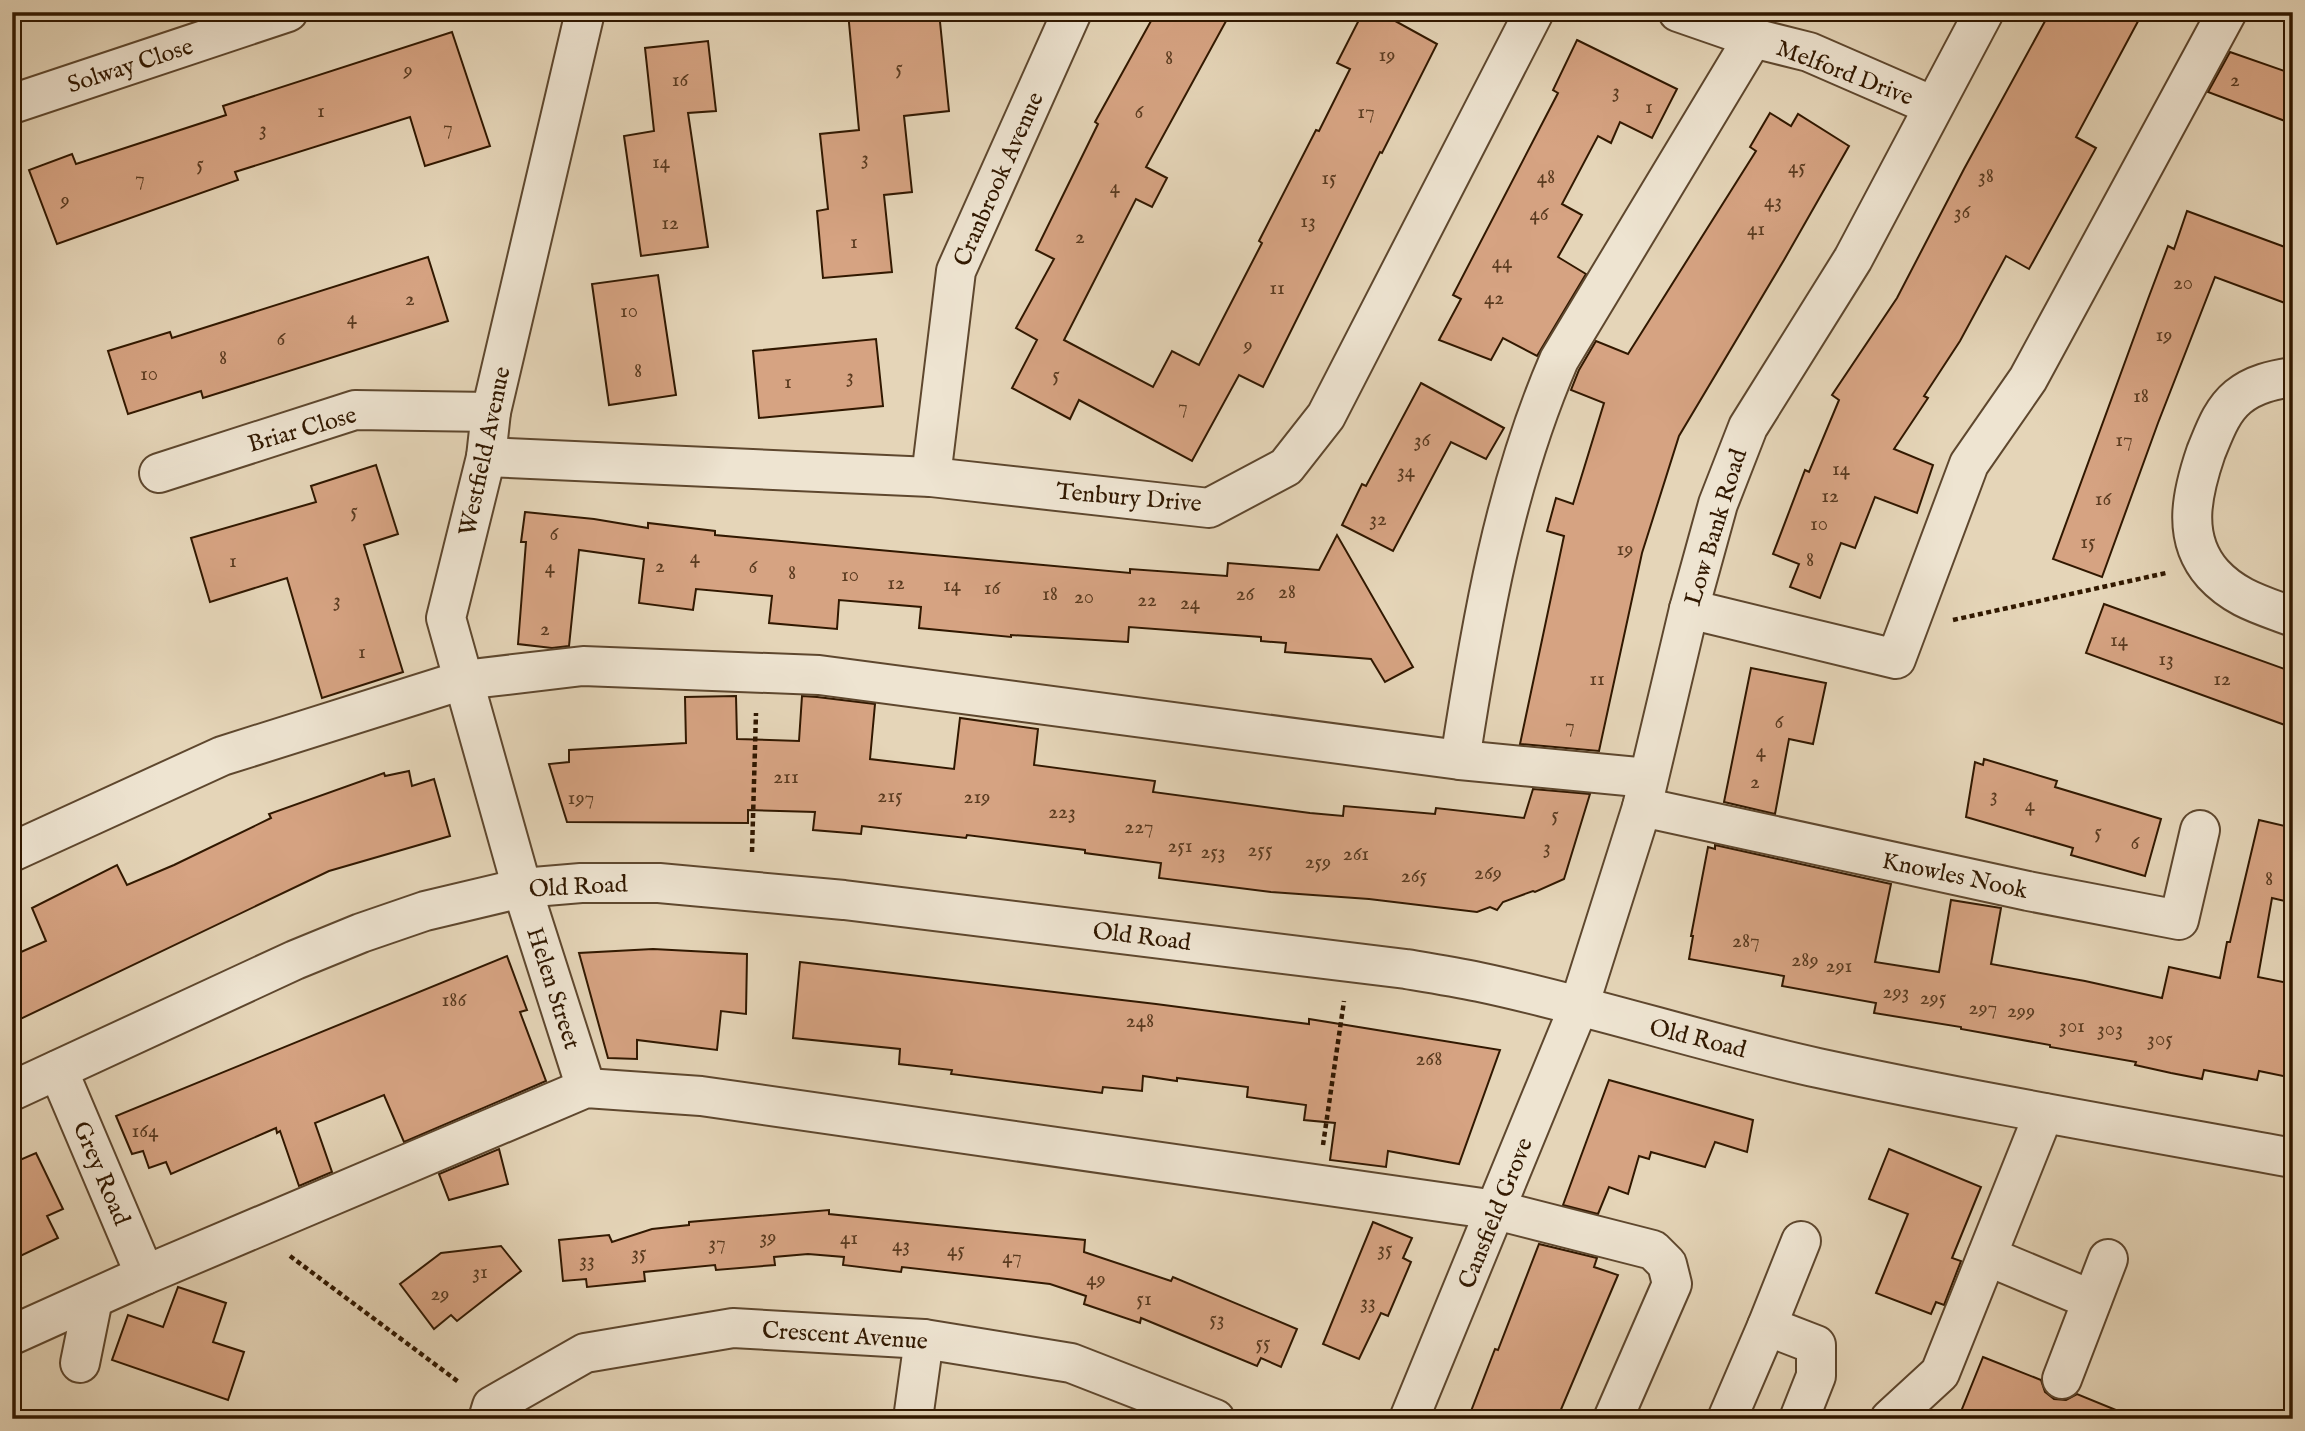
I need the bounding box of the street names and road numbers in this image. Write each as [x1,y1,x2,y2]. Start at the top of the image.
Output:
street label: Solway Close [64,32,197,101]
street label: Melford Drive [1772,33,1917,114]
street label: Cranbrook Avenue [947,88,1052,272]
street label: Westfield Avenue [452,364,519,539]
street label: Briar Close [245,400,360,461]
street label: Low Bank Road [1678,445,1755,610]
street label: Tenbury Drive [1055,477,1203,520]
street label: Knowles Nook [1879,846,2031,907]
street label: Old Road [528,869,628,906]
street label: Old Road [1091,916,1193,959]
street label: Helen Street [518,924,587,1053]
street label: Old Road [1646,1012,1749,1066]
street label: Grey Road [65,1117,136,1231]
street label: Cansfield Grove [1452,1133,1541,1294]
street label: Crescent Avenue [761,1315,929,1358]

